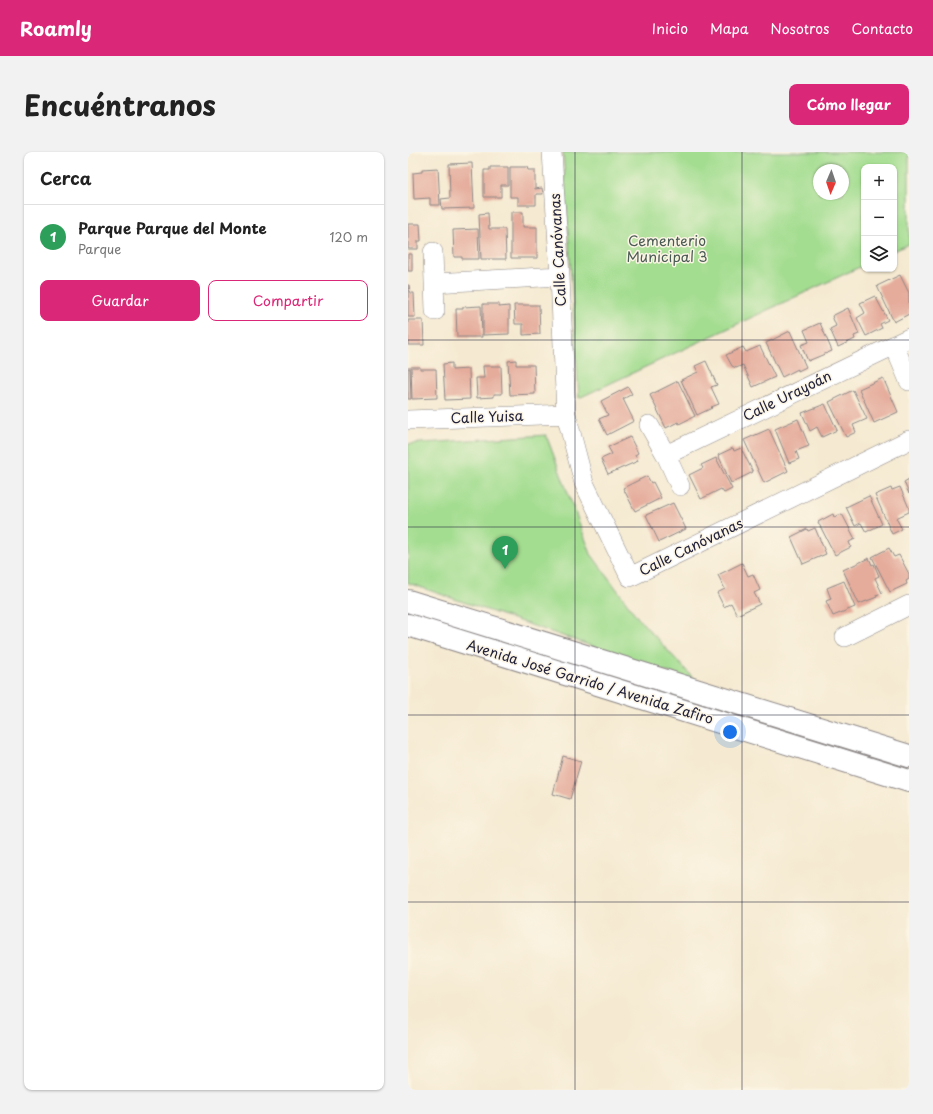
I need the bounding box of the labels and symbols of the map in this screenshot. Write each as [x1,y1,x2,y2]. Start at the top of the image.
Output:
north arrow [813,164,849,200]
street label: Calle Canóvanas [544,193,571,307]
park label: Cementerio Municipal 3 [626,230,708,267]
street label: Calle Urayoán [739,365,835,426]
street label: Calle Yuisa [450,405,524,428]
street label: Calle Canóvanas [635,512,746,581]
pin: 1 [492,536,518,569]
street label: Avenida José Garrido / Avenida Zafiro [464,634,716,729]
your location [720,722,740,742]

